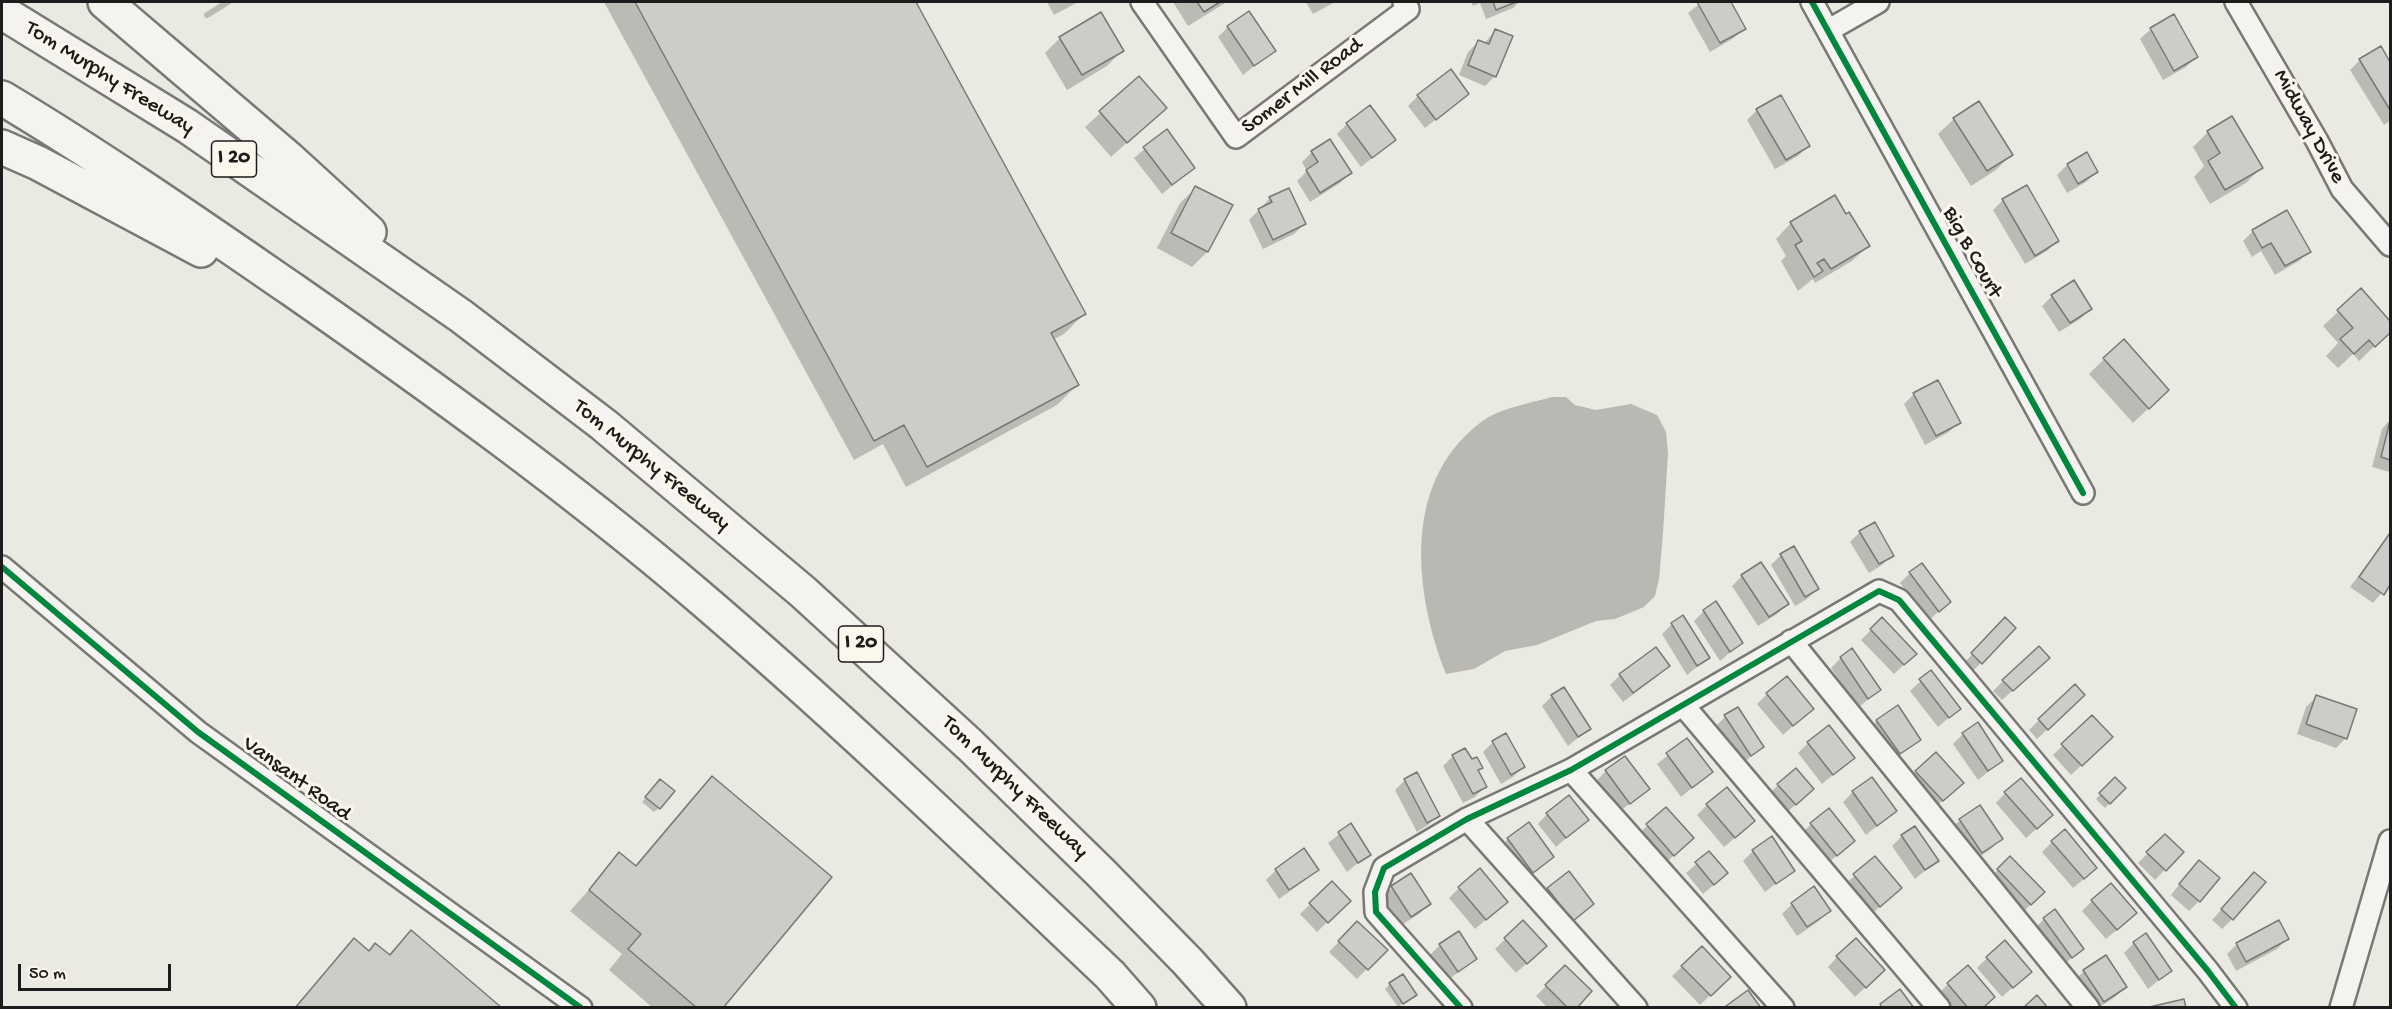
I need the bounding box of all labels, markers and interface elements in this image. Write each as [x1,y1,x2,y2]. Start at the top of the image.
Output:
street label: Tom Murphy Freeway [19,16,199,142]
street label: Somer Mill Road [1237,33,1369,141]
street label: Midway Drive [2266,65,2350,189]
road number: I 20 [212,141,256,177]
street label: Big B Court [1935,203,2007,303]
street label: Tom Murphy Freeway [567,395,735,537]
road number: I 20 [838,626,884,662]
street label: Tom Murphy Freeway [935,711,1093,865]
street label: Vansant Road [237,732,355,828]
scale bar [21,952,174,990]
text: 50 m [29,964,66,985]

